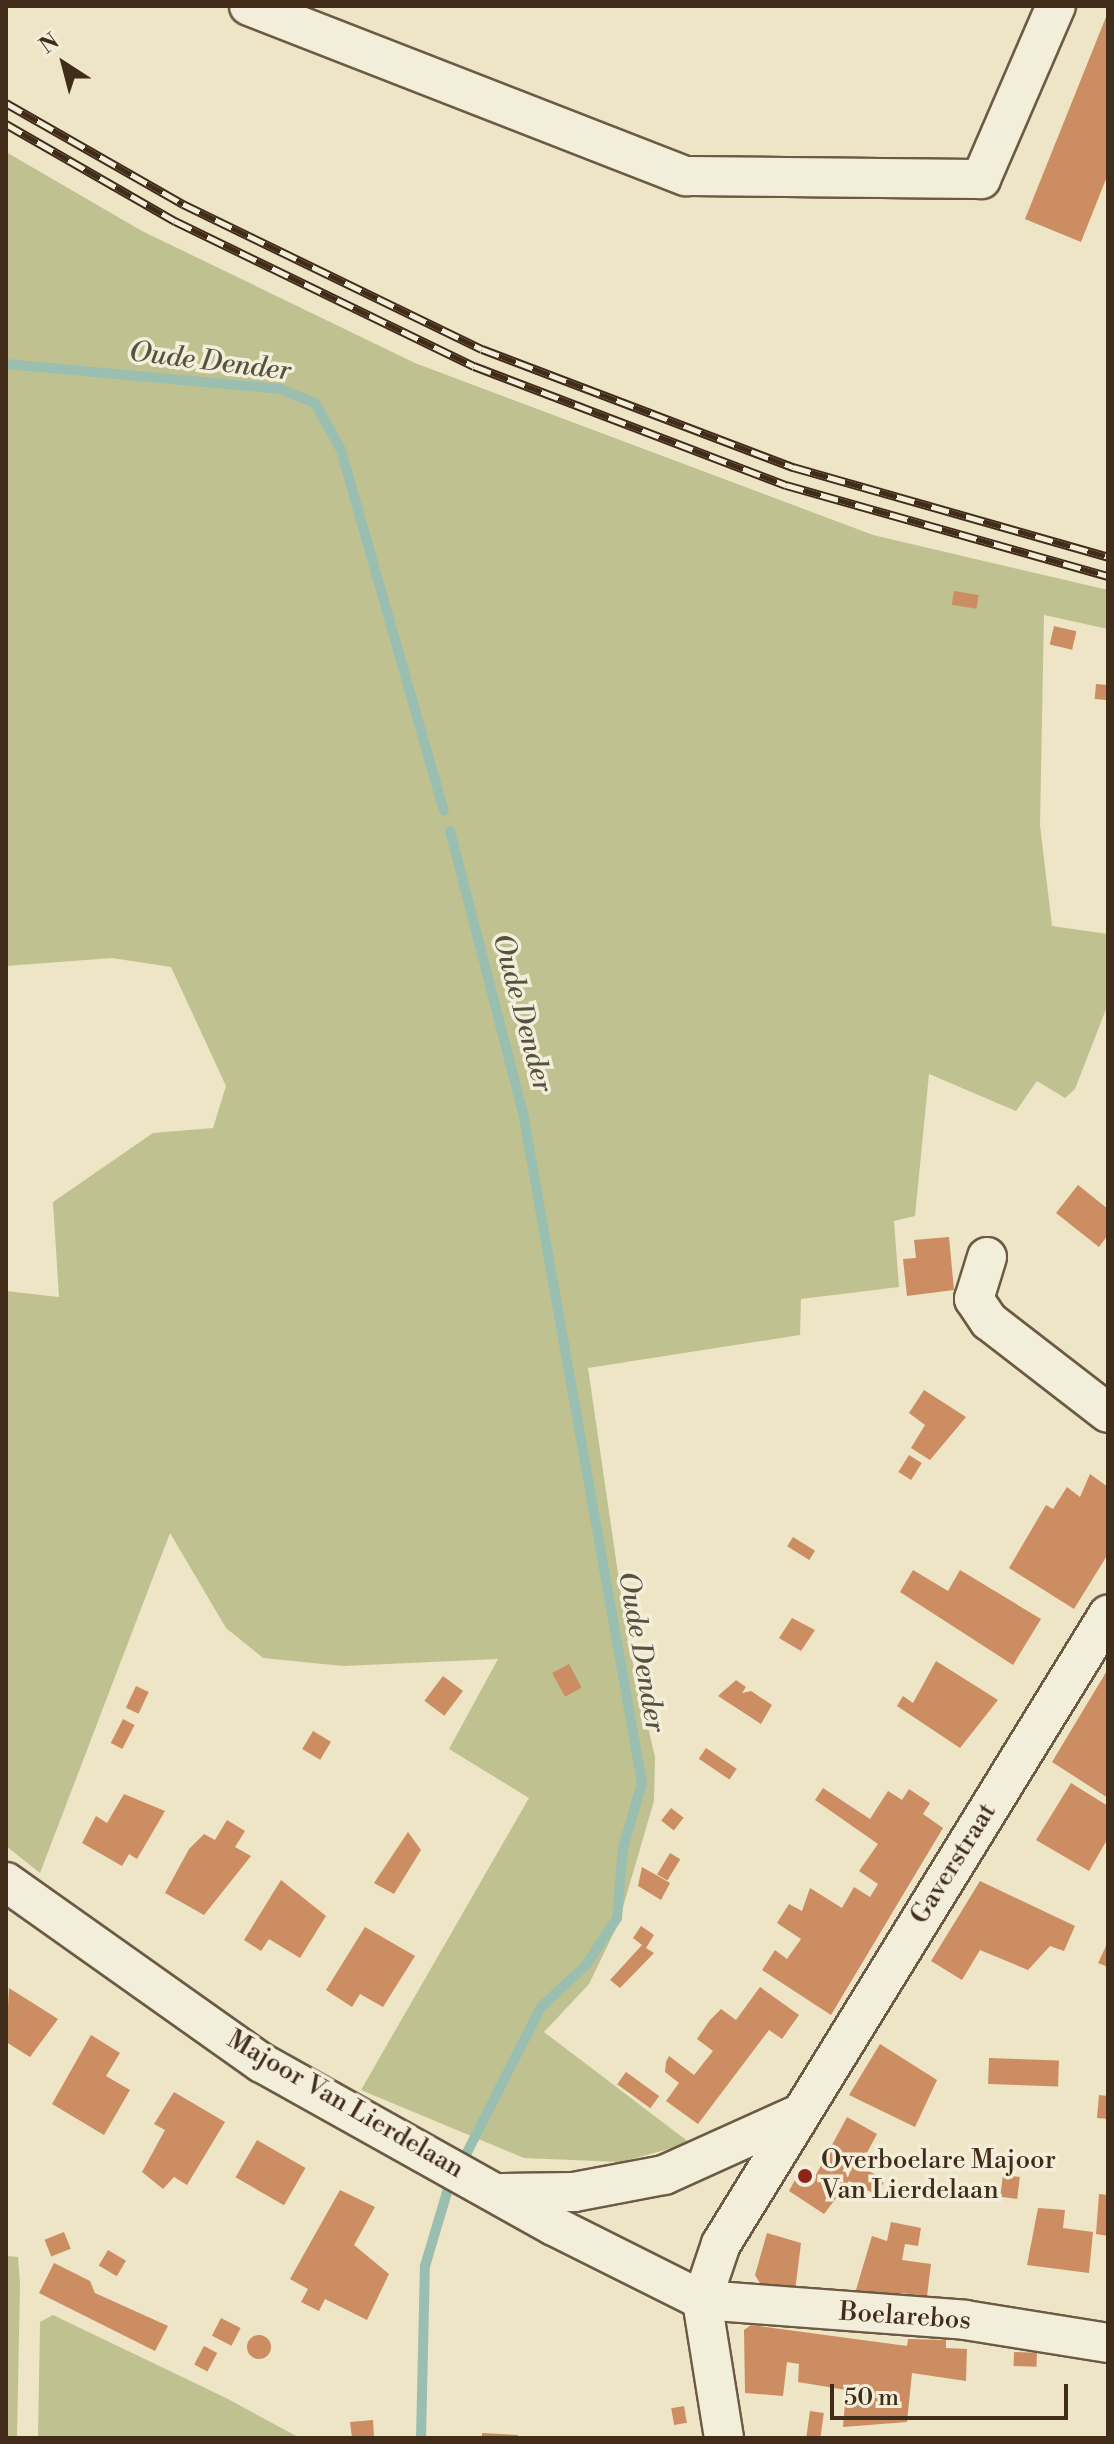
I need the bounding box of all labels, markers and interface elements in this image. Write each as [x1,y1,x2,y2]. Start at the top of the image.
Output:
north arrow [24,24,104,104]
text: N [35,28,65,60]
water label: Oude Dender [127,335,293,389]
water label: Oude Dender [485,930,559,1096]
water label: Oude Dender [610,1569,672,1735]
street label: Gaverstraat [905,1798,1003,1930]
street label: Majoor Van Lierdelaan [221,2024,469,2186]
place label: Overboelare Majoor Van Lierdelaan [821,2145,1056,2206]
marker: Overboelare Majoor Van Lierdelaan [796,2167,814,2185]
street label: Boelarebos [838,2297,972,2337]
scale bar [834,2368,1072,2418]
text: 50 m [844,2383,899,2413]

